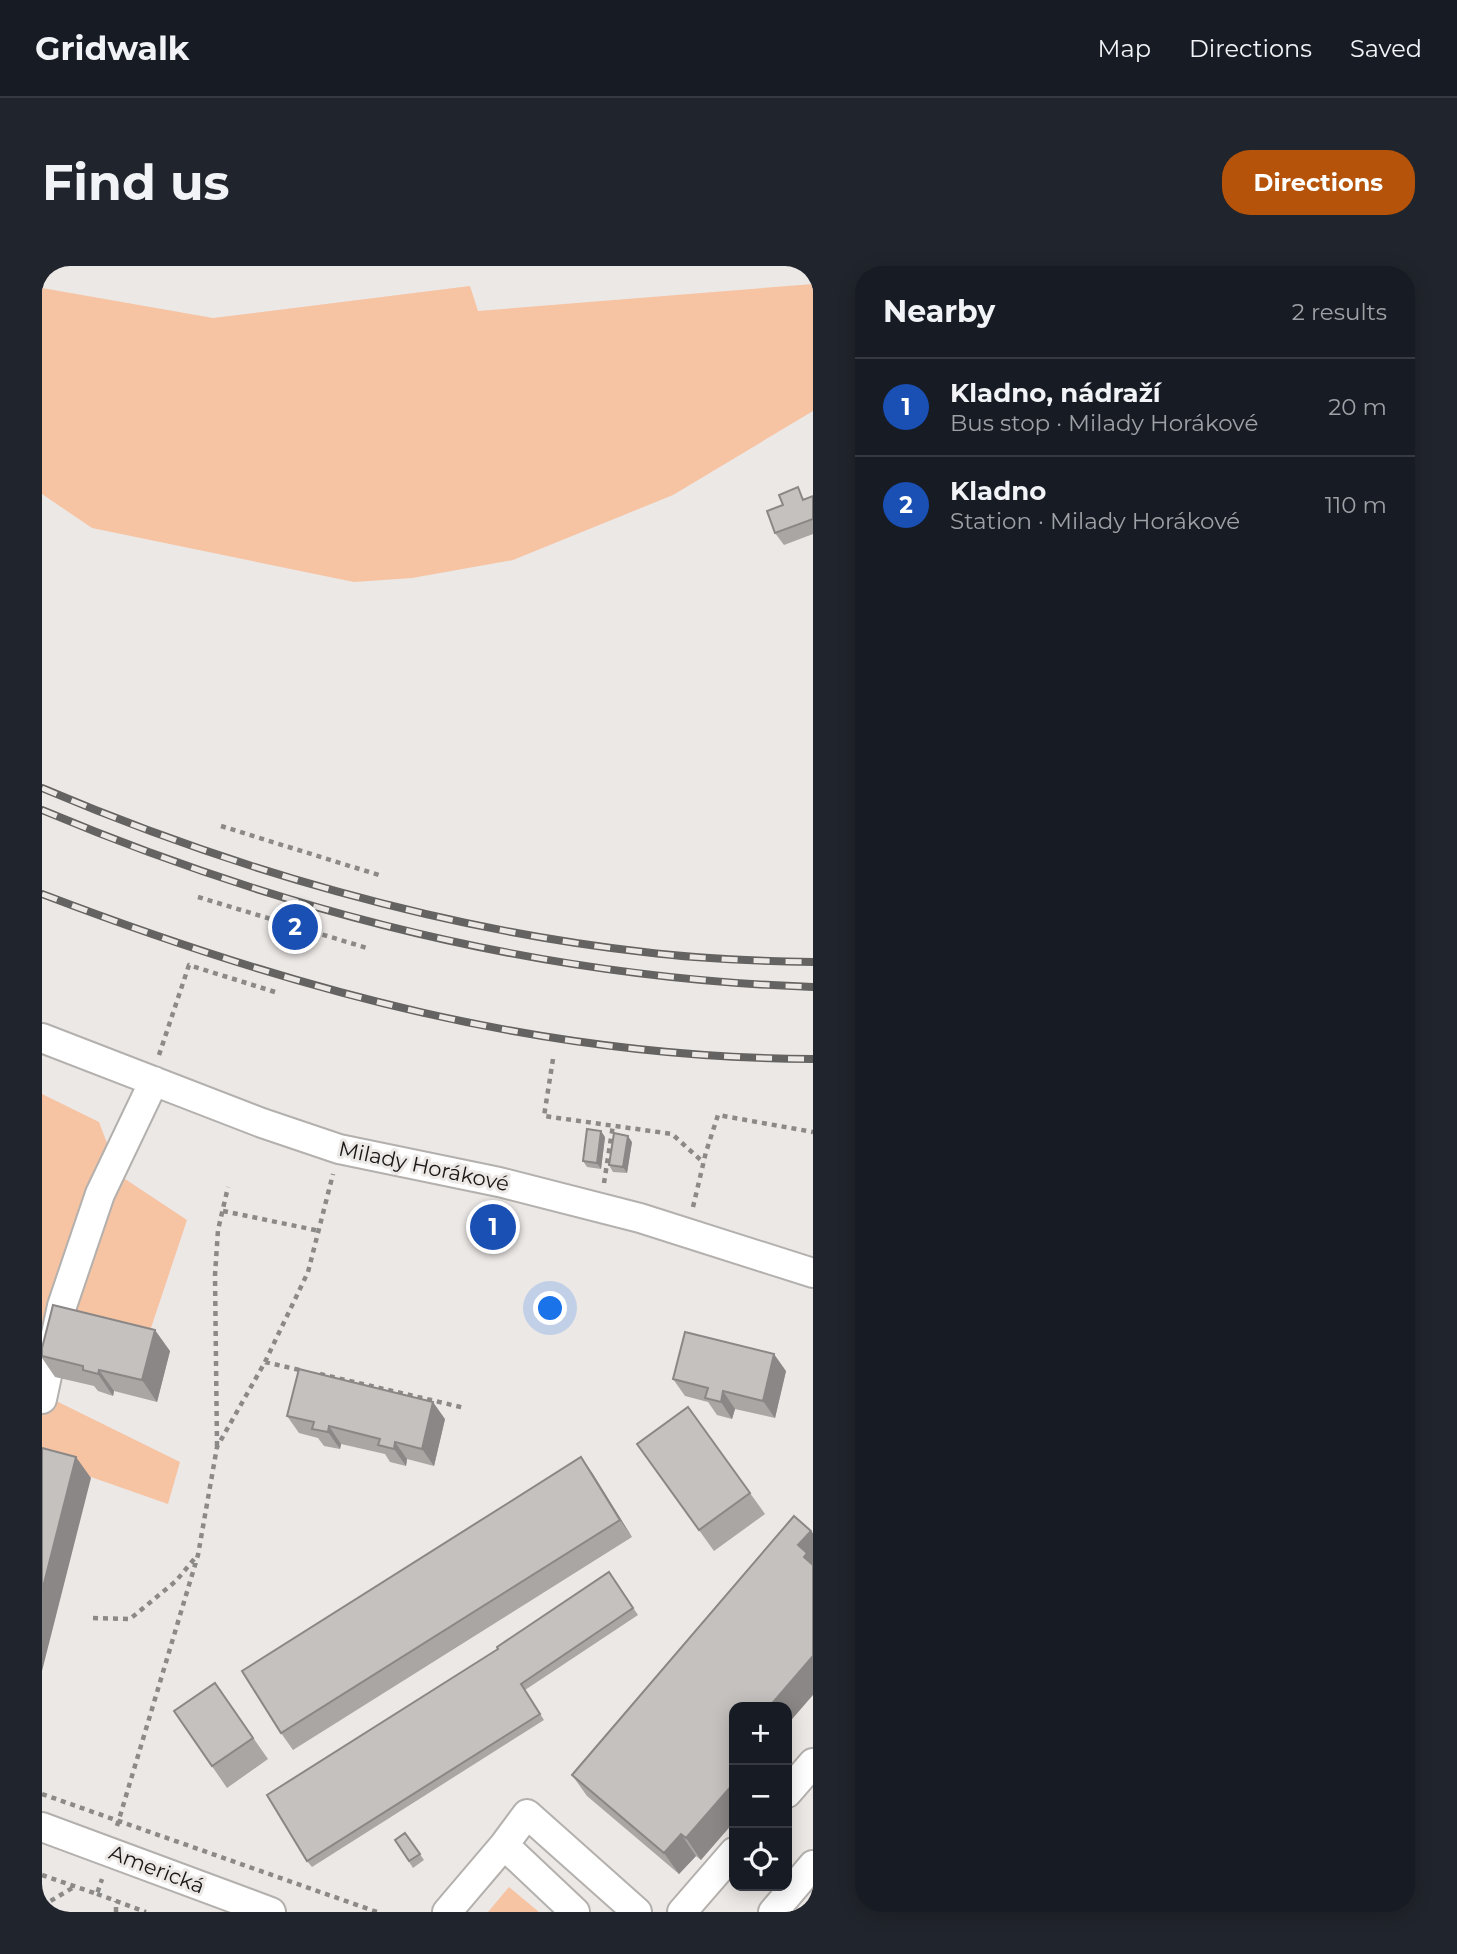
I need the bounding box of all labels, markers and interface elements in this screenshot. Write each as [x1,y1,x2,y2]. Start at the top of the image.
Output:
text: Gridwalk [35,28,189,68]
text: Map [1098,34,1151,63]
text: Directions [1189,34,1312,63]
text: Saved [1350,34,1422,63]
button: Directions [1222,150,1415,215]
text: Find us [42,153,230,212]
text: Nearby [883,293,995,330]
text: 2 results [1292,298,1387,326]
text: Kladno, nádraží [950,377,1161,409]
text: 1 [901,393,911,421]
text: 20 m [1328,393,1387,421]
text: Bus stop · Milady Horákové [950,409,1258,437]
text: Kladno [950,475,1046,507]
text: 2 [899,491,913,519]
text: 110 m [1325,491,1387,519]
text: Station · Milady Horákové [950,507,1240,535]
pin: 2 [272,901,318,953]
street label: Milady Horákové [336,1136,512,1196]
pin: 1 [470,1201,516,1253]
your location [533,1291,567,1325]
map controls [729,1702,792,1891]
button: + [729,1702,792,1765]
button: − [729,1765,792,1828]
button: locate [729,1828,792,1891]
street label: Americká [106,1839,208,1899]

